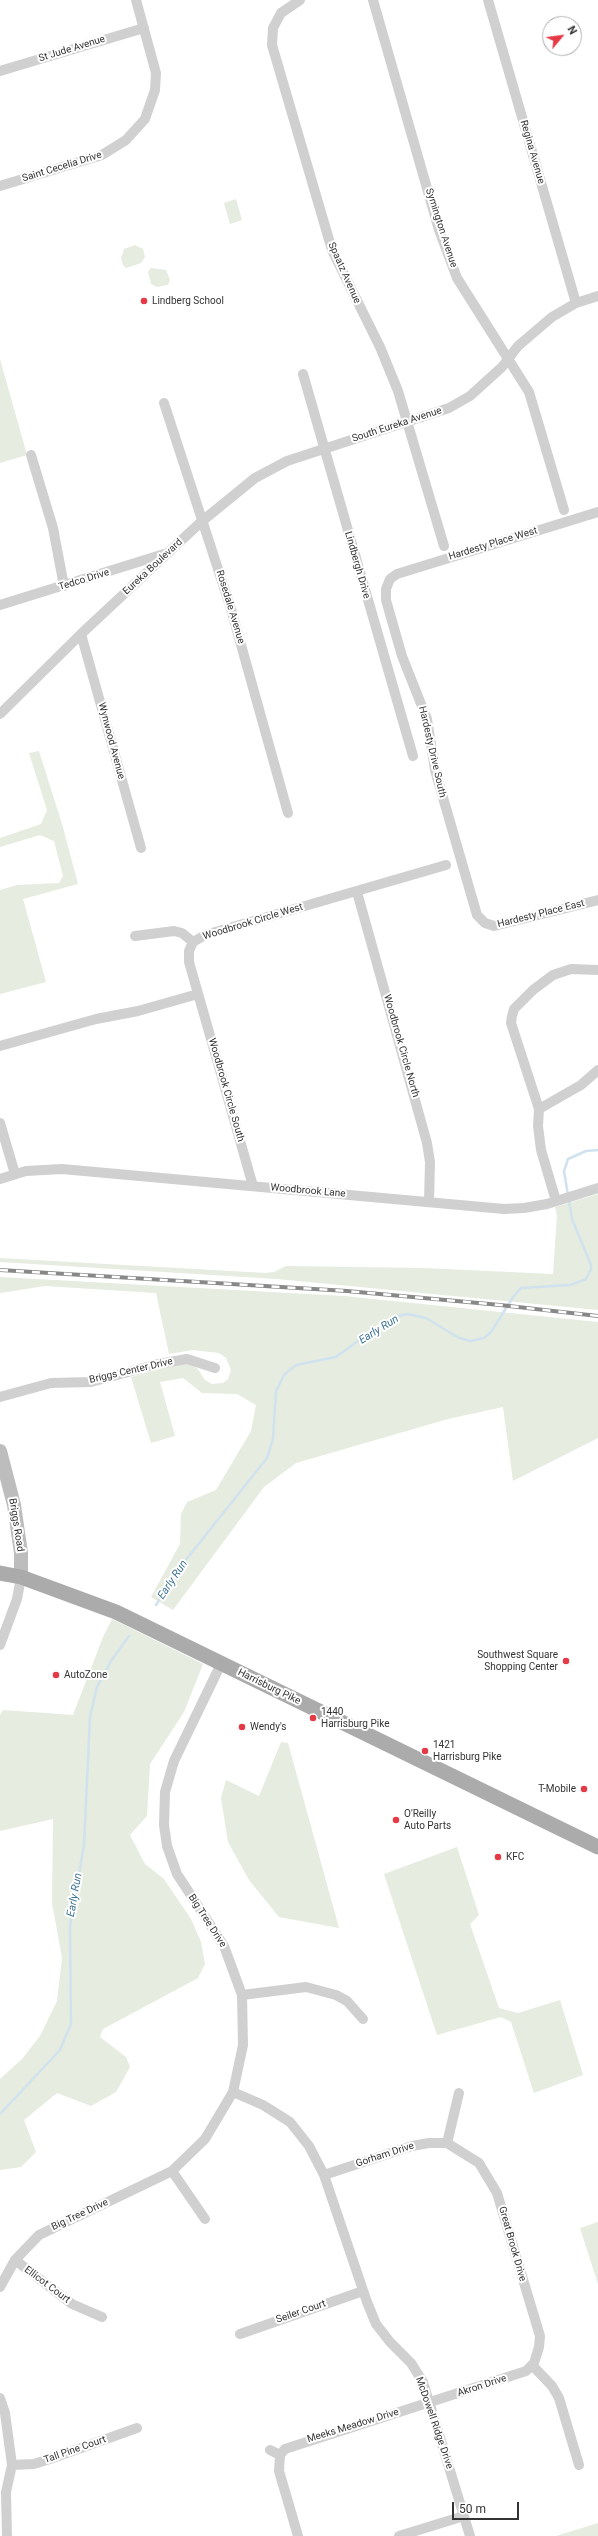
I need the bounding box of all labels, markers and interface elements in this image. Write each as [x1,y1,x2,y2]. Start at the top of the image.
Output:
north arrow [542,16,582,56]
text: N [564,24,580,37]
street label: St Jude Avenue [37,33,107,65]
street label: Regina Avenue [517,119,547,185]
street label: Saint Cecelia Drive [21,149,103,185]
street label: Symington Avenue [423,187,459,269]
street label: Spaatz Avenue [325,240,363,306]
place label: Lindberg School [152,295,224,307]
marker: Lindberg School [139,296,149,306]
street label: South Eureka Avenue [351,405,443,445]
street label: Hardesty Place West [447,525,539,563]
street label: Lindbergh Drive [342,530,372,600]
street label: Eureka Boulevard [121,536,185,598]
street label: Tedco Drive [57,567,111,593]
street label: Rosedale Avenue [213,569,247,645]
street label: Wynwood Avenue [95,701,127,781]
street label: Hardesty Drive South [416,705,448,799]
street label: Hardesty Place East [496,897,586,931]
street label: Woodbrook Circle West [202,901,304,943]
street label: Woodbrook Circle North [381,993,421,1099]
street label: Woodbrook Circle South [205,1037,247,1143]
street label: Woodbrook Lane [270,1182,346,1200]
water label: Early Run [357,1313,401,1347]
street label: Briggs Center Drive [88,1356,174,1386]
street label: Briggs Road [6,1497,26,1553]
water label: Early Run [155,1558,191,1602]
place label: Southwest Square Shopping Center [477,1649,558,1672]
marker: Southwest Square Shopping Center [561,1656,571,1666]
street label: Harrisburg Pike [236,1667,302,1707]
place label: AutoZone [64,1669,107,1681]
marker: AutoZone [51,1670,61,1680]
place label: 1440 Harrisburg Pike [321,1706,389,1730]
marker: 1440 Harrisburg Pike [308,1713,318,1723]
place label: Wendy's [250,1721,287,1733]
marker: Wendy's [237,1722,247,1732]
place label: 1421 Harrisburg Pike [433,1739,501,1762]
marker: 1421 Harrisburg Pike [420,1746,430,1756]
place label: T-Mobile [538,1783,576,1795]
marker: T-Mobile [579,1784,589,1794]
place label: O'Reilly Auto Parts [404,1808,451,1832]
marker: O'Reilly Auto Parts [391,1815,401,1825]
place label: KFC [506,1851,524,1863]
marker: KFC [493,1852,503,1862]
water label: Early Run [65,1872,85,1918]
street label: Big Tree Drive [185,1892,229,1950]
street label: Gorham Drive [354,2140,416,2170]
street label: Big Tree Drive [50,2197,110,2233]
street label: Great Brook Drive [496,2205,528,2283]
street label: Ellicot Court [22,2264,72,2306]
street label: Seiler Court [275,2298,327,2326]
street label: Akron Drive [456,2372,508,2400]
street label: McDowell Ridge Drive [413,2375,455,2471]
street label: Meeks Meadow Drive [306,2406,400,2446]
street label: Tall Pine Court [42,2434,108,2466]
scale bar [454,2494,521,2520]
text: 50 m [459,2502,486,2516]

